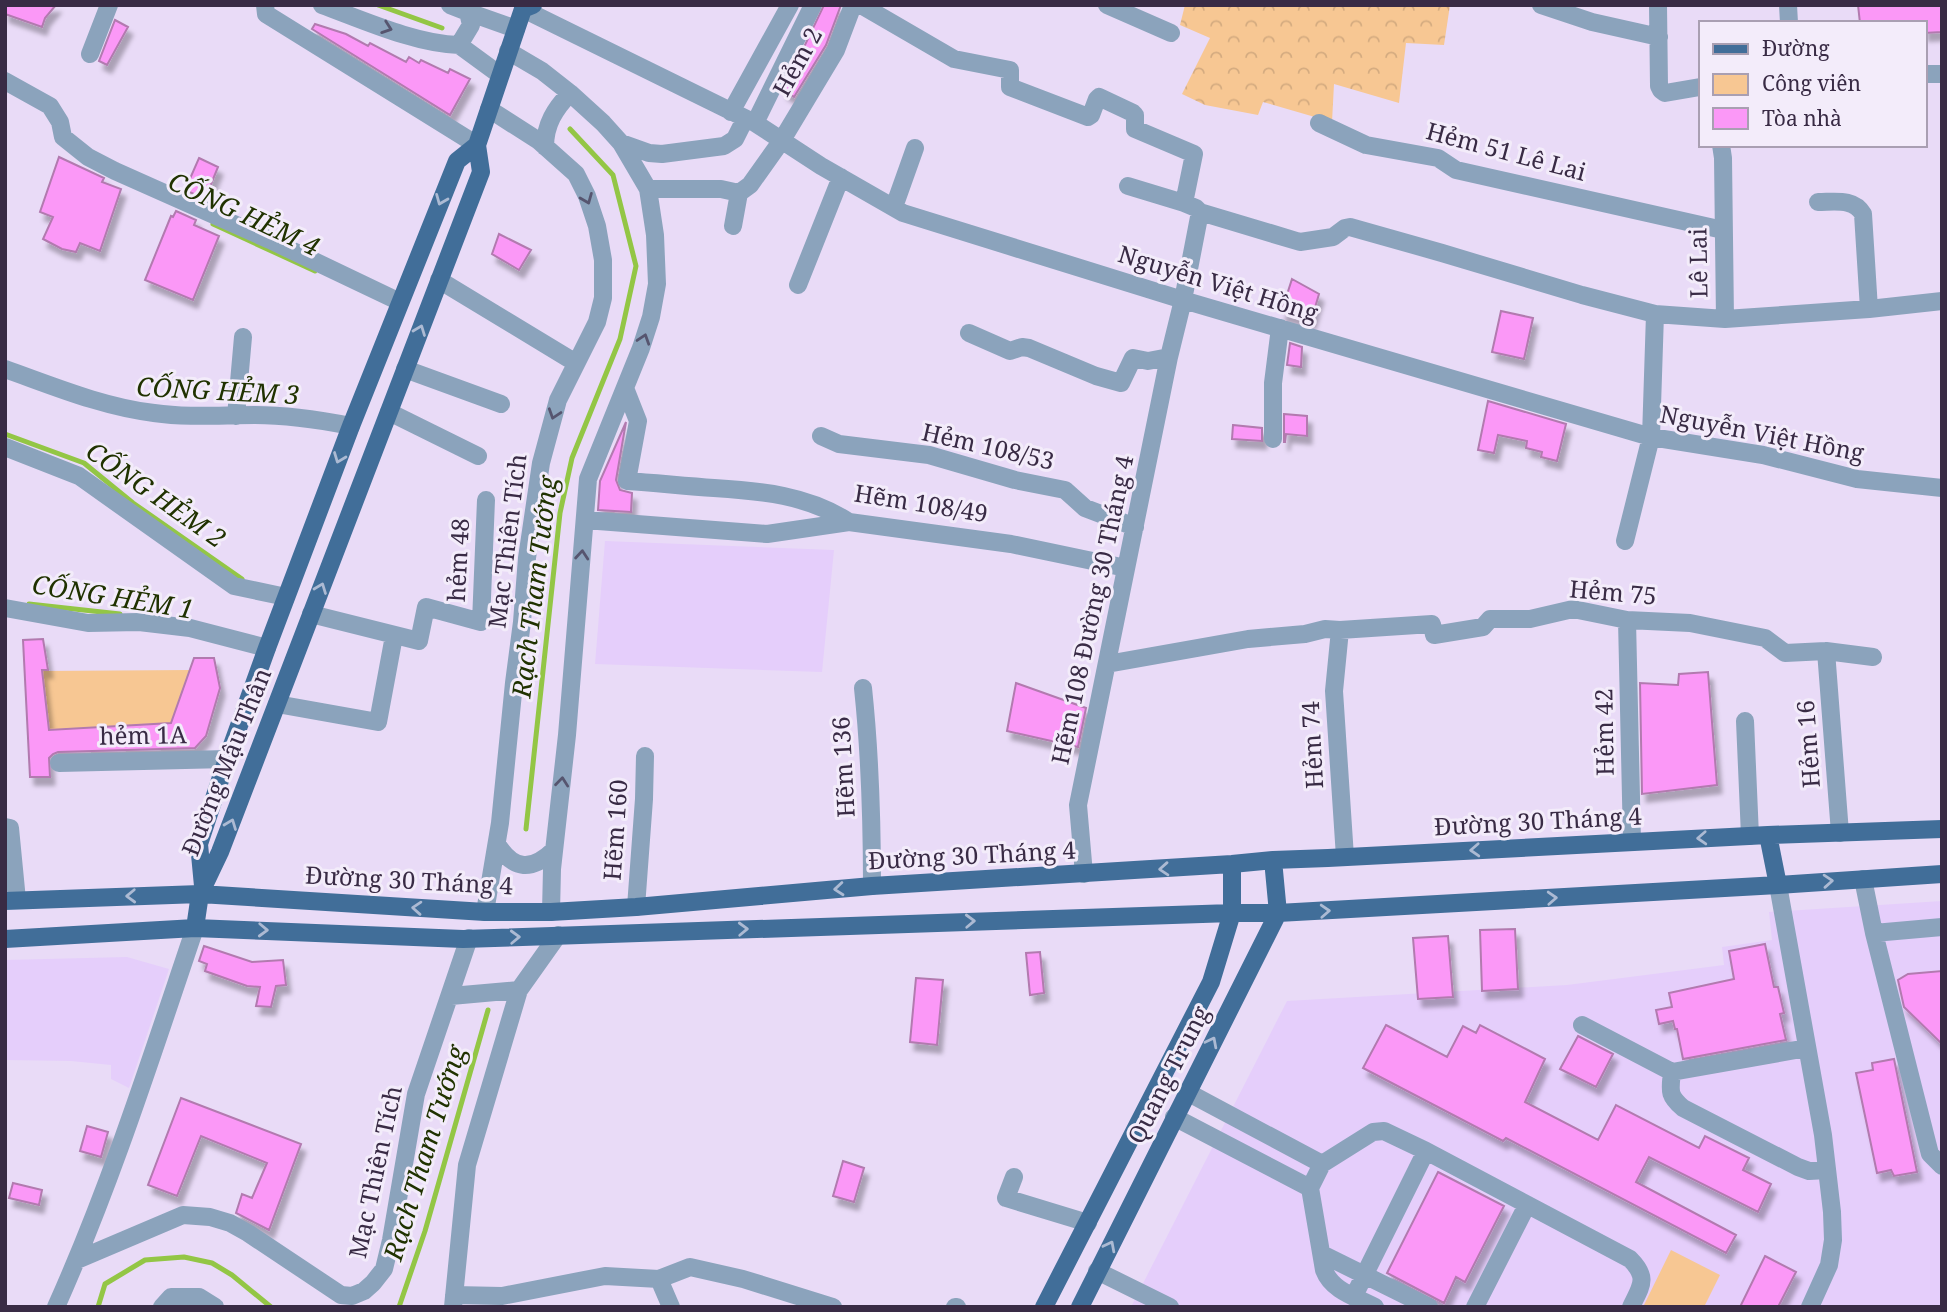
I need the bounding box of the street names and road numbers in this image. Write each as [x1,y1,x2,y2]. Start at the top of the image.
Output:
street label: Hẻm 2 [764,21,829,102]
street label: Hẻm 51 Lê Lai [1423,113,1590,188]
street label: Lê Lai [1680,227,1715,298]
street label: Nguyễn Việt Hồng [1115,236,1322,329]
street label: Nguyễn Việt Hồng [1657,397,1867,469]
street label: Hẻm 108/53 [919,414,1058,477]
street label: Mạc Thiên Tích [479,452,534,630]
street label: Hẽm 108 Đường 30 Tháng 4 [1043,452,1141,767]
street label: Hẽm 108/49 [852,476,990,529]
street label: hẻm 48 [439,517,476,603]
street label: Hẻm 75 [1568,571,1658,612]
street label: Đường Mậu Thân [173,663,278,860]
street label: Hẻm 42 [1586,688,1621,776]
street label: Hẻm 16 [1788,699,1827,789]
street label: Hẻm 74 [1293,700,1330,790]
street label: Hẽm 136 [823,716,862,818]
street label: hẻm 1A [99,717,187,752]
street label: Hẽm 160 [595,778,634,881]
street label: Đường 30 Tháng 4 [1433,799,1643,842]
street label: Đường 30 Tháng 4 [867,833,1077,876]
street label: Đường 30 Tháng 4 [304,858,514,901]
street label: Quang Trung [1119,1000,1217,1149]
street label: Mạc Thiên Tích [340,1082,409,1261]

